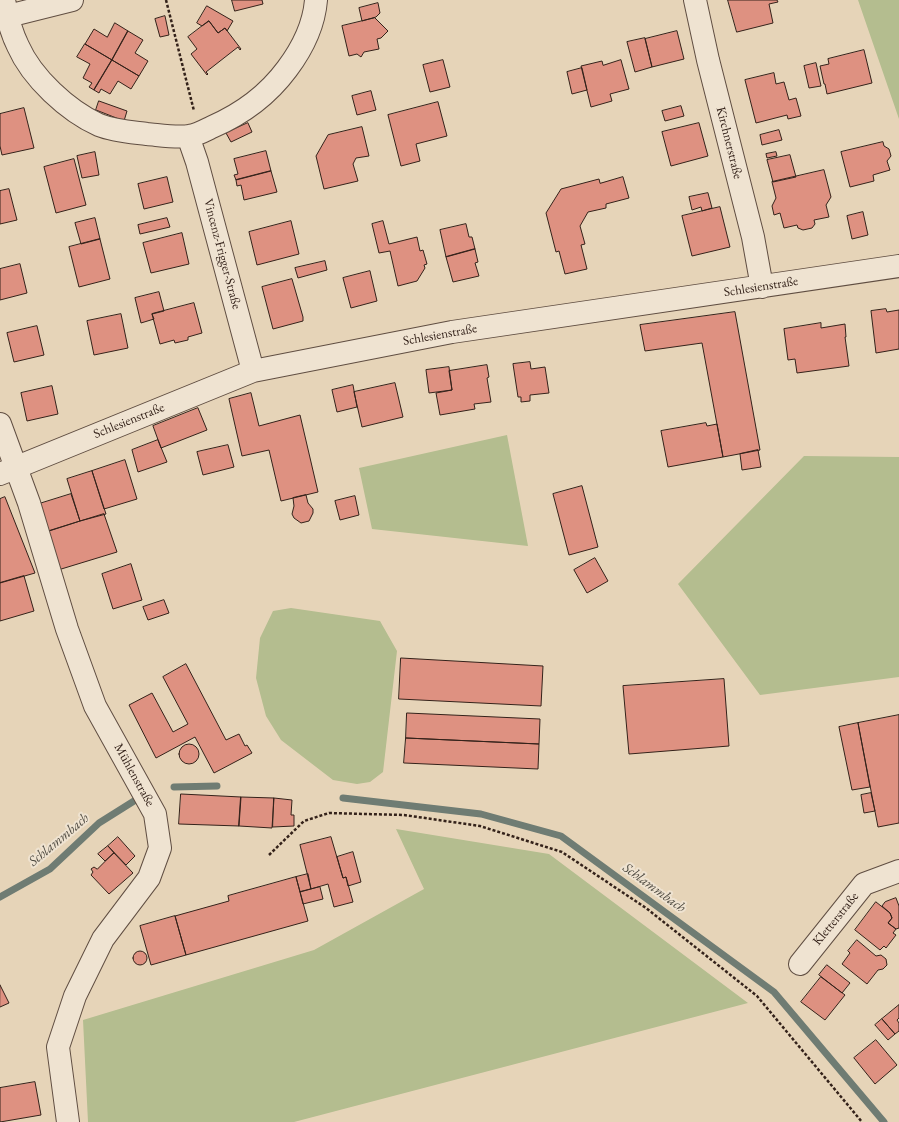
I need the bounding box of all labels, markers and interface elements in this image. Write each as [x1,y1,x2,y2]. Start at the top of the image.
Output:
street label: Kirchnerstraße [712,105,746,181]
street label: Vincenz-Frigger-Straße [200,197,244,311]
street label: Schlesienstraße [723,273,799,301]
street label: Schlesienstraße [402,321,478,349]
street label: Schlesienstraße [91,400,167,442]
street label: Mühlenstraße [110,741,158,809]
water label: Schlammbach [25,810,93,870]
water label: Schlammbach [619,860,689,916]
street label: Kletterstraße [810,889,862,949]

